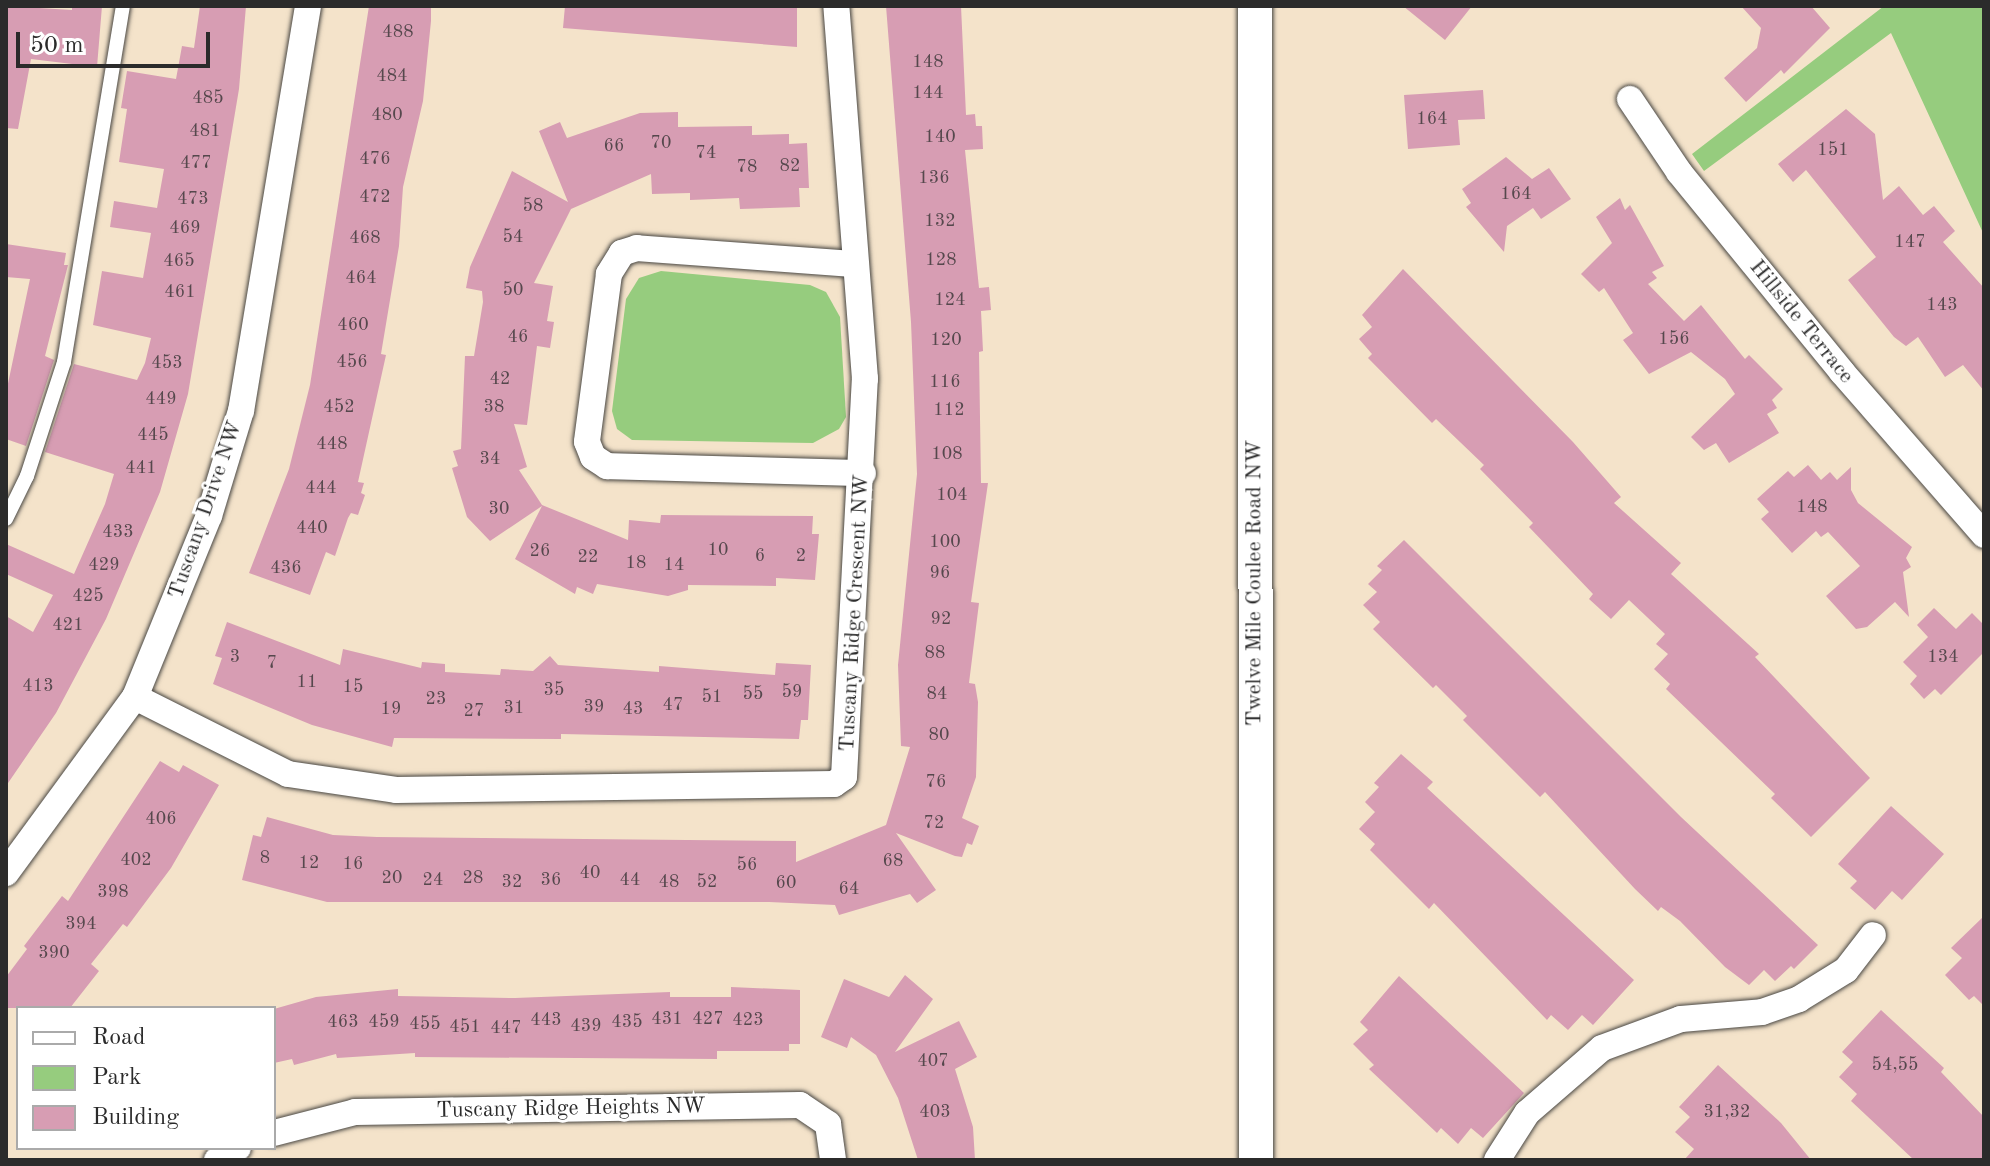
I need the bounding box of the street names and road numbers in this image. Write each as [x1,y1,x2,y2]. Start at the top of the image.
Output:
street label: Hillside Terrace [1743,255,1859,389]
street label: Tuscany Drive NW [163,417,249,603]
street label: Twelve Mile Coulee Road NW [1242,440,1268,726]
street label: Tuscany Ridge Crescent NW [835,474,875,752]
street label: Tuscany Ridge Heights NW [436,1093,706,1125]

